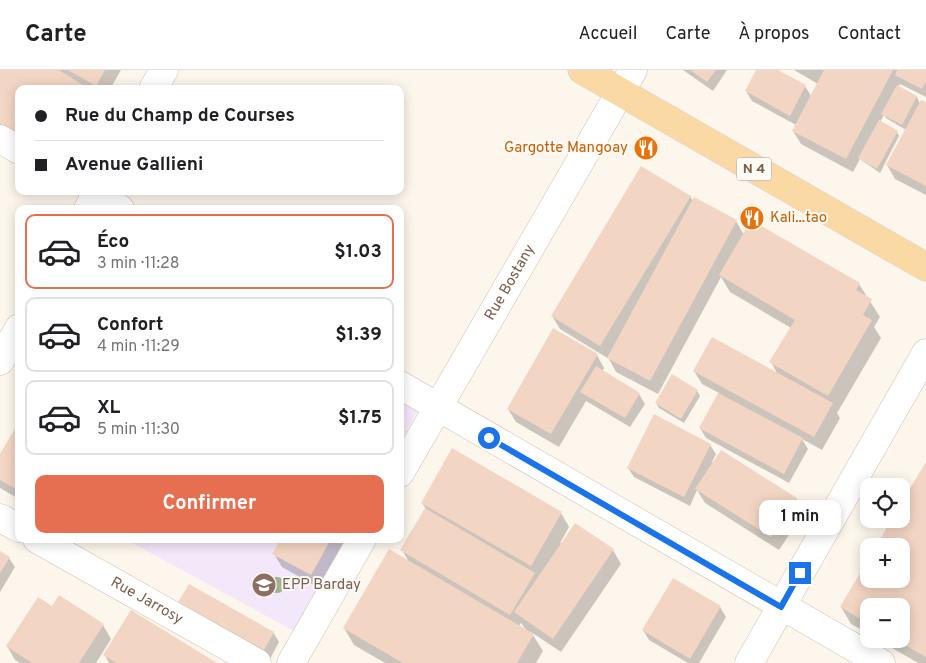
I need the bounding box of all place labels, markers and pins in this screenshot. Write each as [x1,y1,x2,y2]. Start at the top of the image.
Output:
restaurant icon: Gargotte Mangoay [633,135,659,161]
place label: Gargotte Mangoay [504,139,628,158]
restaurant icon: Kali...tao [739,205,765,231]
place label: Kali...tao [770,209,827,228]
school or university icon: EPP Barday [251,572,277,598]
place label: EPP Barday [282,576,361,595]

